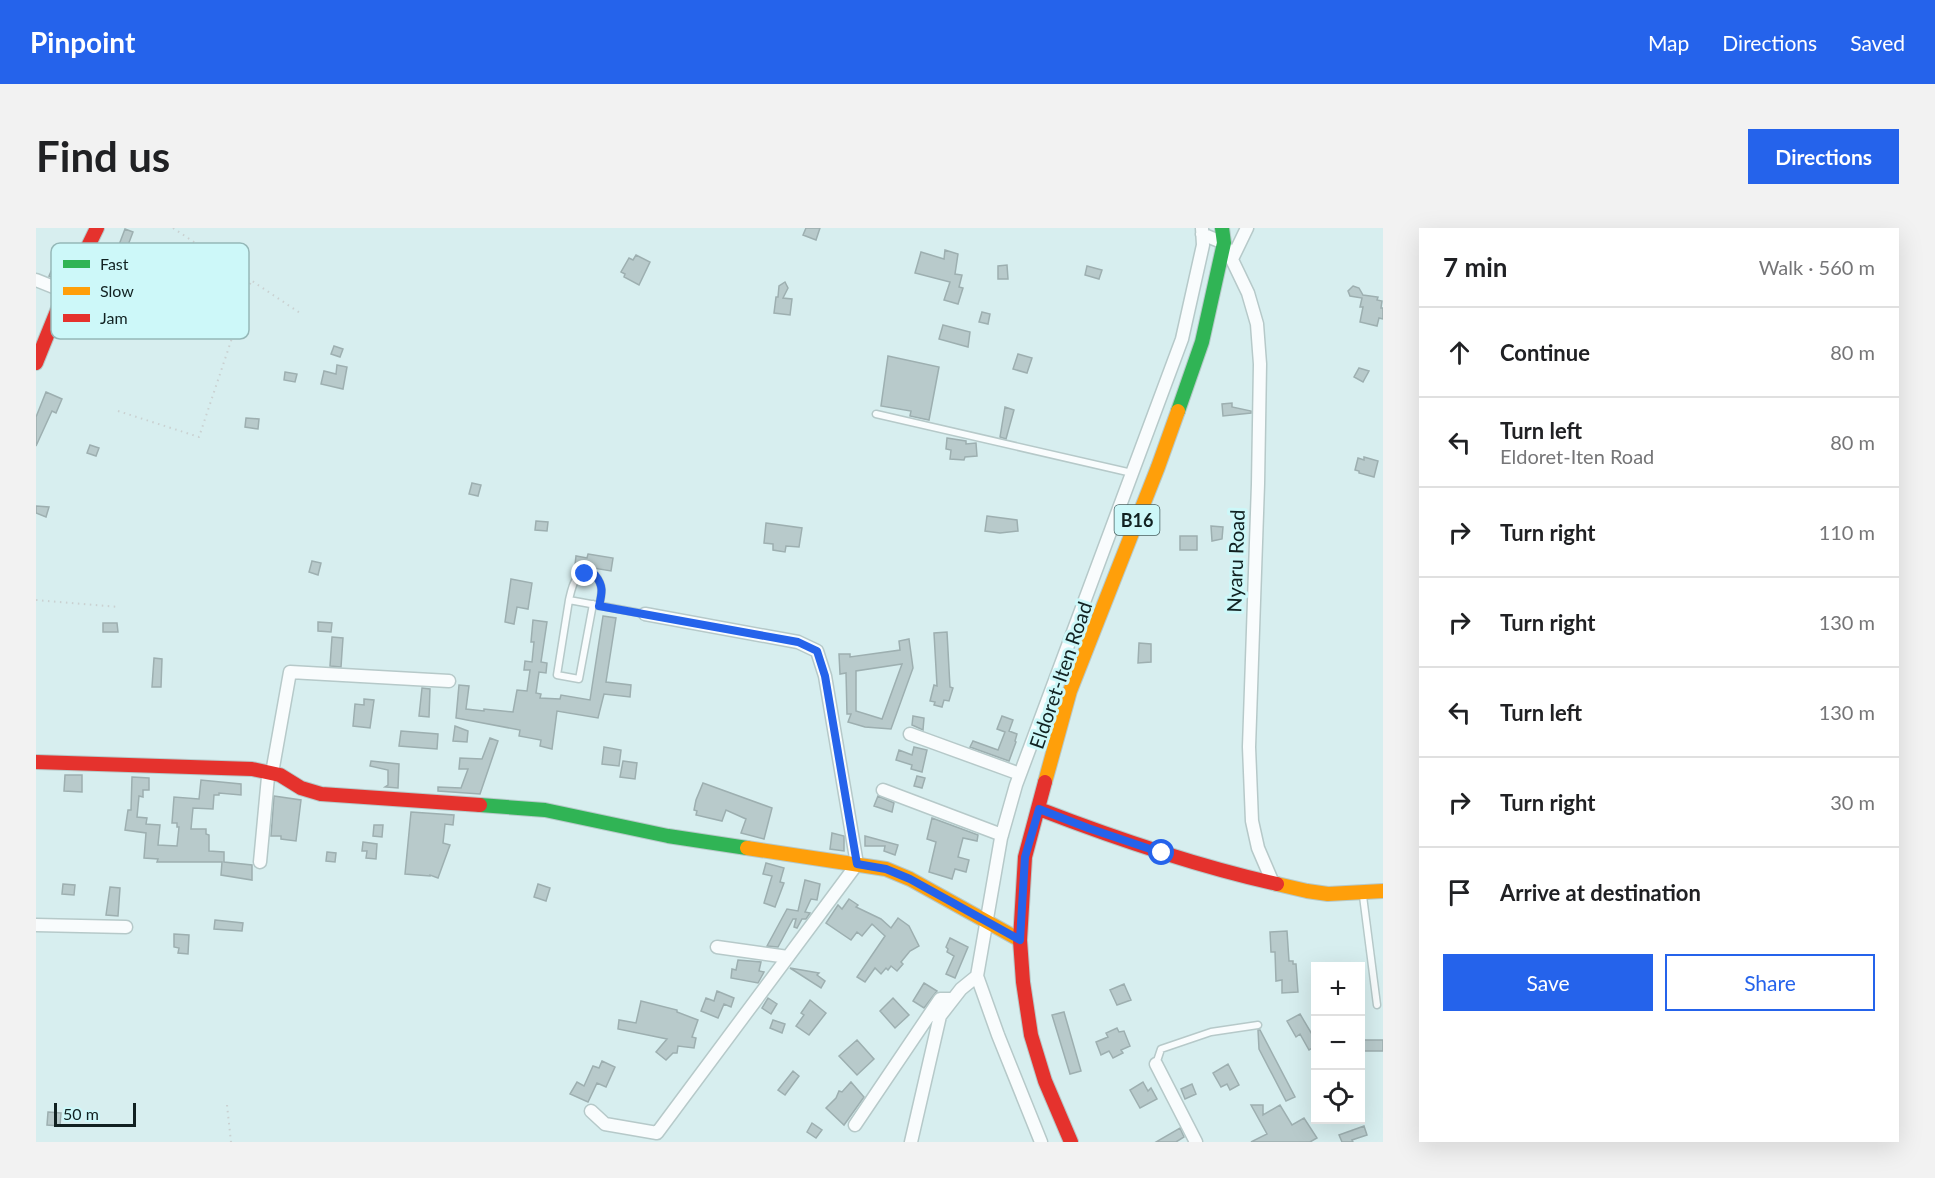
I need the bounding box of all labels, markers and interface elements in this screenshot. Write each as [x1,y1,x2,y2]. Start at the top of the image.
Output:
text: Pinpoint [30,25,135,59]
text: Map [1648,30,1689,55]
text: Directions [1722,30,1817,55]
text: Saved [1850,30,1905,55]
button: Directions [1748,129,1899,184]
text: Find us [36,131,170,181]
legend [51,243,249,339]
text: 7 min [1443,251,1507,283]
text: Fast [100,254,129,273]
text: Walk · 560 m [1759,255,1875,279]
text: Slow [100,281,134,300]
text: Jam [100,308,128,327]
icon: ahead [1443,336,1476,369]
text: Continue [1500,339,1590,366]
text: 80 m [1830,340,1875,364]
text: Turn left [1500,417,1582,444]
icon: left [1443,426,1476,459]
text: 80 m [1830,430,1875,454]
text: Eldoret-Iten Road [1500,444,1654,468]
road number: B16 [1114,505,1160,535]
street label: Nyaru Road [1221,509,1249,613]
icon: right [1443,516,1476,549]
text: Turn right [1500,519,1595,546]
text: 110 m [1819,520,1875,544]
route end [571,560,597,586]
street label: Eldoret-Iten Road [1024,598,1096,752]
icon: right [1443,606,1476,639]
text: Turn right [1500,609,1595,636]
text: 130 m [1819,610,1875,634]
icon: left [1443,696,1476,729]
text: Turn left [1500,699,1582,726]
text: 130 m [1819,700,1875,724]
icon: right [1443,786,1476,819]
text: Turn right [1500,789,1595,816]
text: 30 m [1830,790,1875,814]
route start [1148,839,1174,865]
icon: arrive [1443,876,1476,909]
text: Arrive at destination [1500,879,1701,906]
button: Save [1443,954,1653,1011]
button: Share [1665,954,1875,1011]
map controls [1311,962,1365,1124]
button: + [1311,962,1365,1016]
button: − [1311,1016,1365,1070]
button: locate [1311,1070,1365,1124]
scale bar [54,1100,136,1128]
text: 50 m [63,1104,99,1123]

